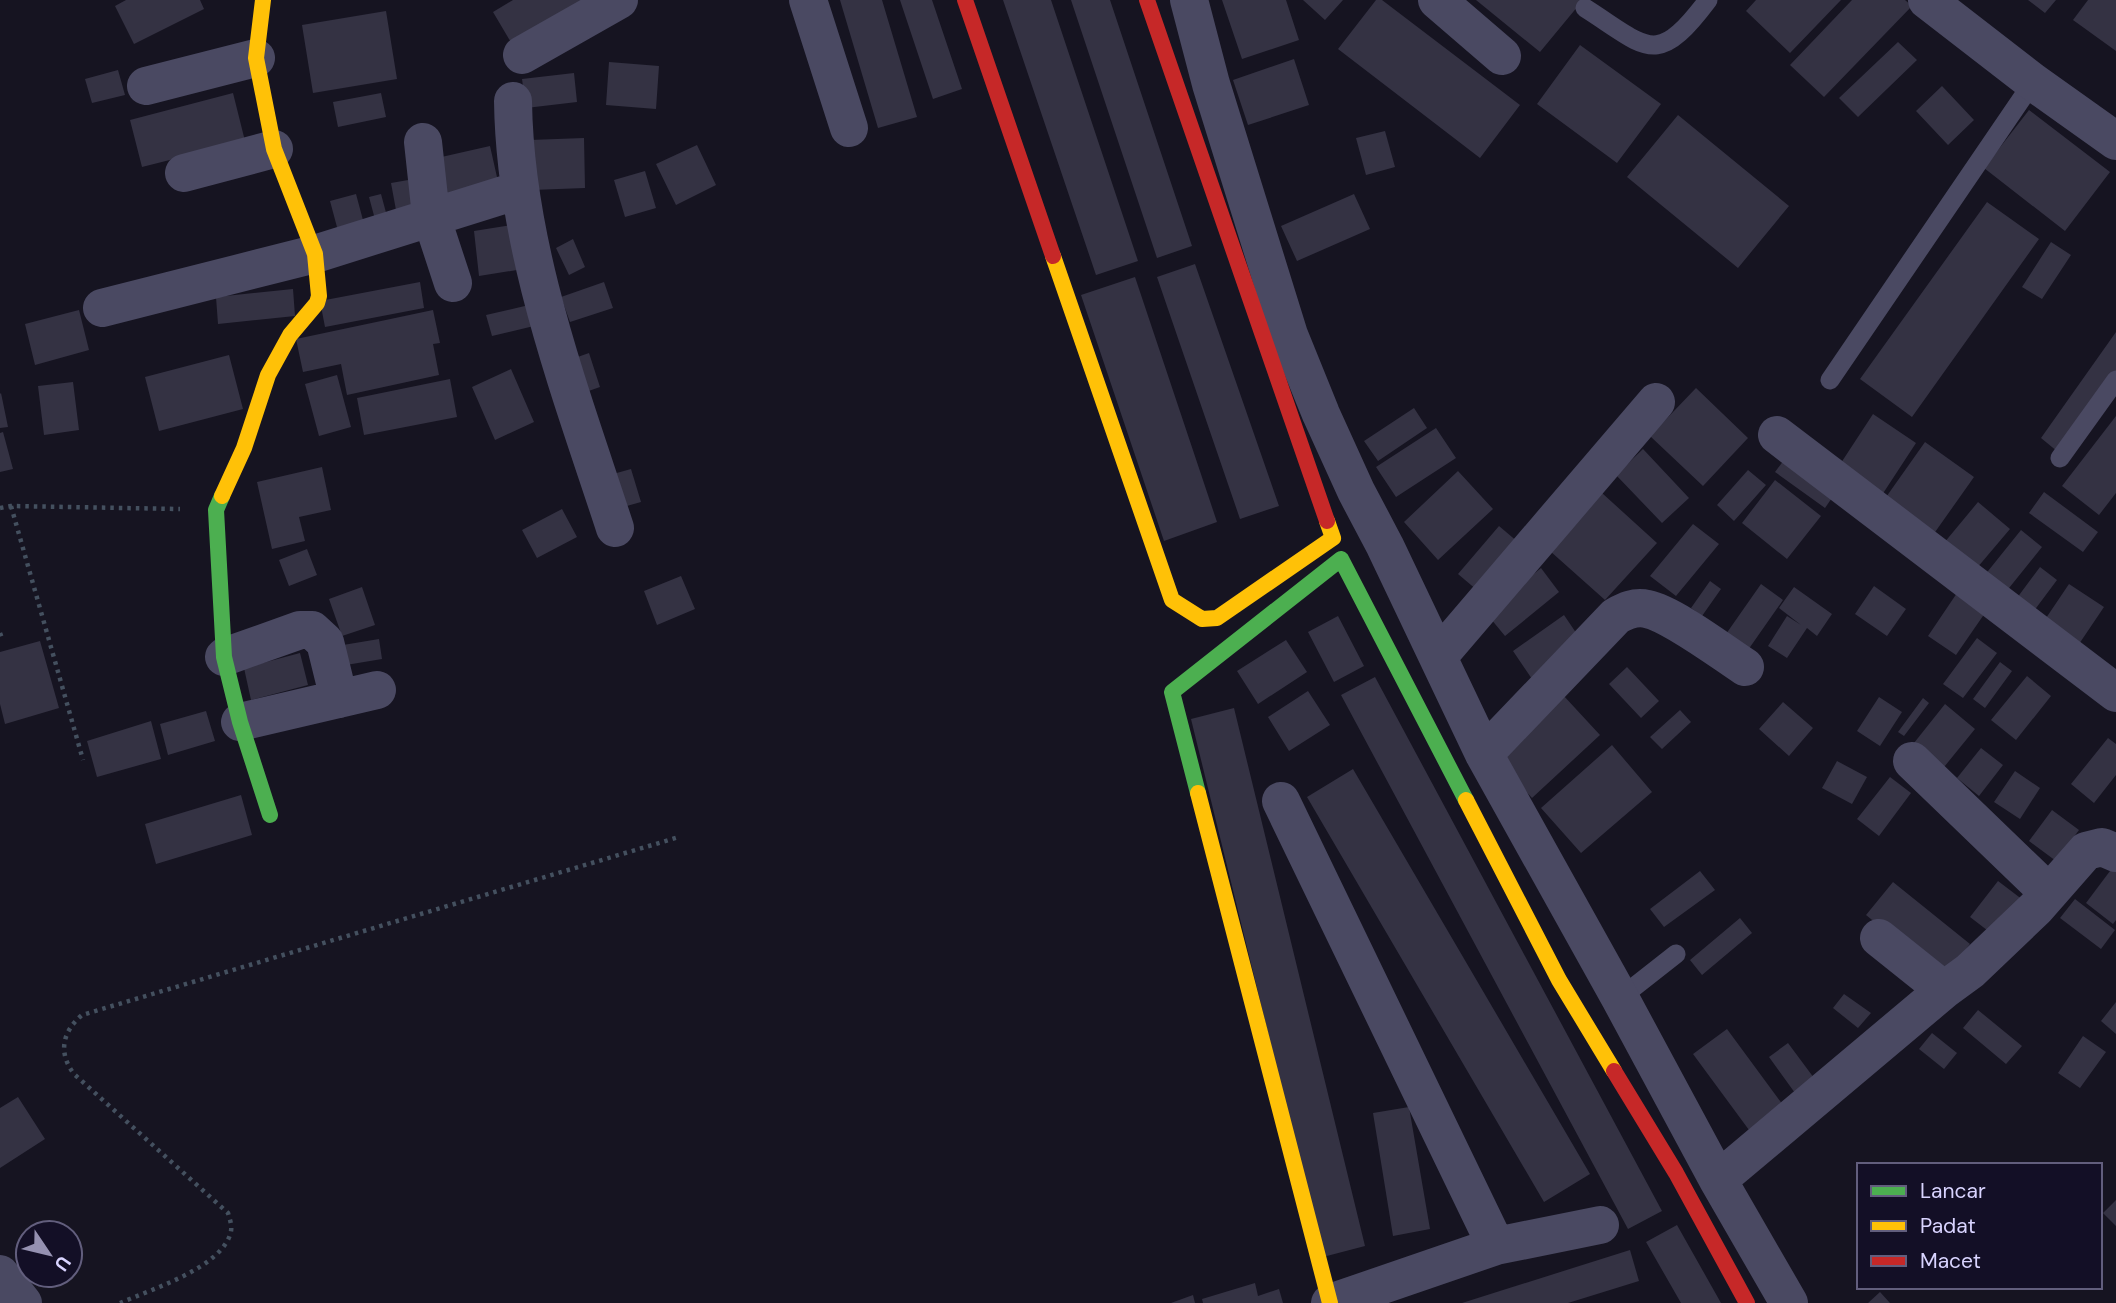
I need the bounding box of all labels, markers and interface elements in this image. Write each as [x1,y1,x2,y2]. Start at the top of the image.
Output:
legend [1857,1163,2102,1289]
text: Lancar [1920,1177,1986,1205]
text: Padat [1920,1212,1976,1240]
north arrow [14,1219,84,1289]
text: Macet [1920,1247,1981,1275]
text: U [49,1251,76,1276]

